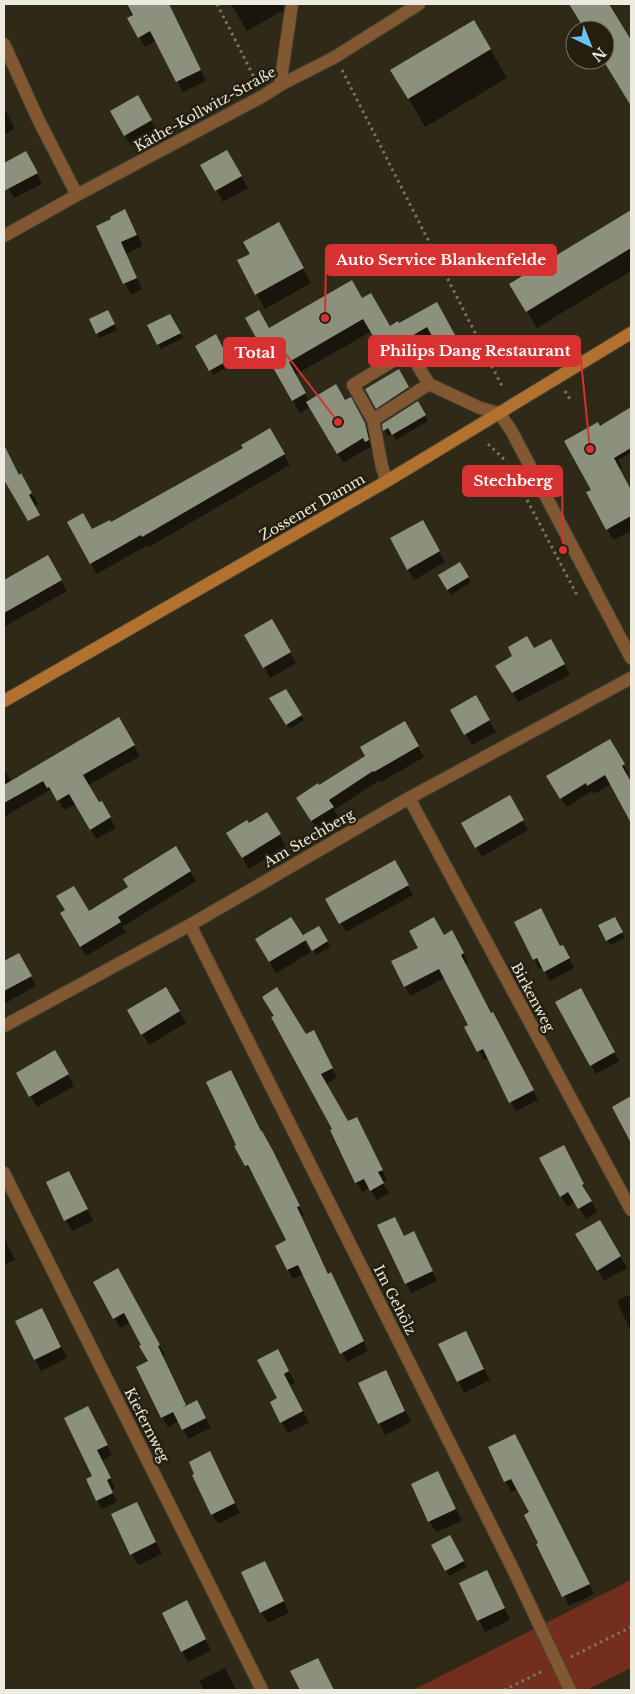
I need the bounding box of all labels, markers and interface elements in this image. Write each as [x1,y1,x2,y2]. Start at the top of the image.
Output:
north arrow [565,20,615,70]
text: N [588,43,610,66]
street label: Käthe-Kollwitz-Straße [131,63,279,155]
callout: Auto Service Blankenfelde [326,245,556,275]
text: Auto Service Blankenfelde [335,250,546,269]
callout: Philips Dang Restaurant [369,336,580,366]
callout: Total [224,338,285,368]
text: Philips Dang Restaurant [380,341,571,360]
text: Total [235,343,276,362]
callout: Stechberg [463,466,562,496]
street label: Zossener Damm [256,470,368,544]
text: Stechberg [473,471,553,490]
street label: Am Stechberg [260,805,358,872]
street label: Birkenweg [507,959,559,1035]
street label: Im Gehölz [370,1262,420,1338]
street label: Kiefernweg [120,1385,174,1466]

